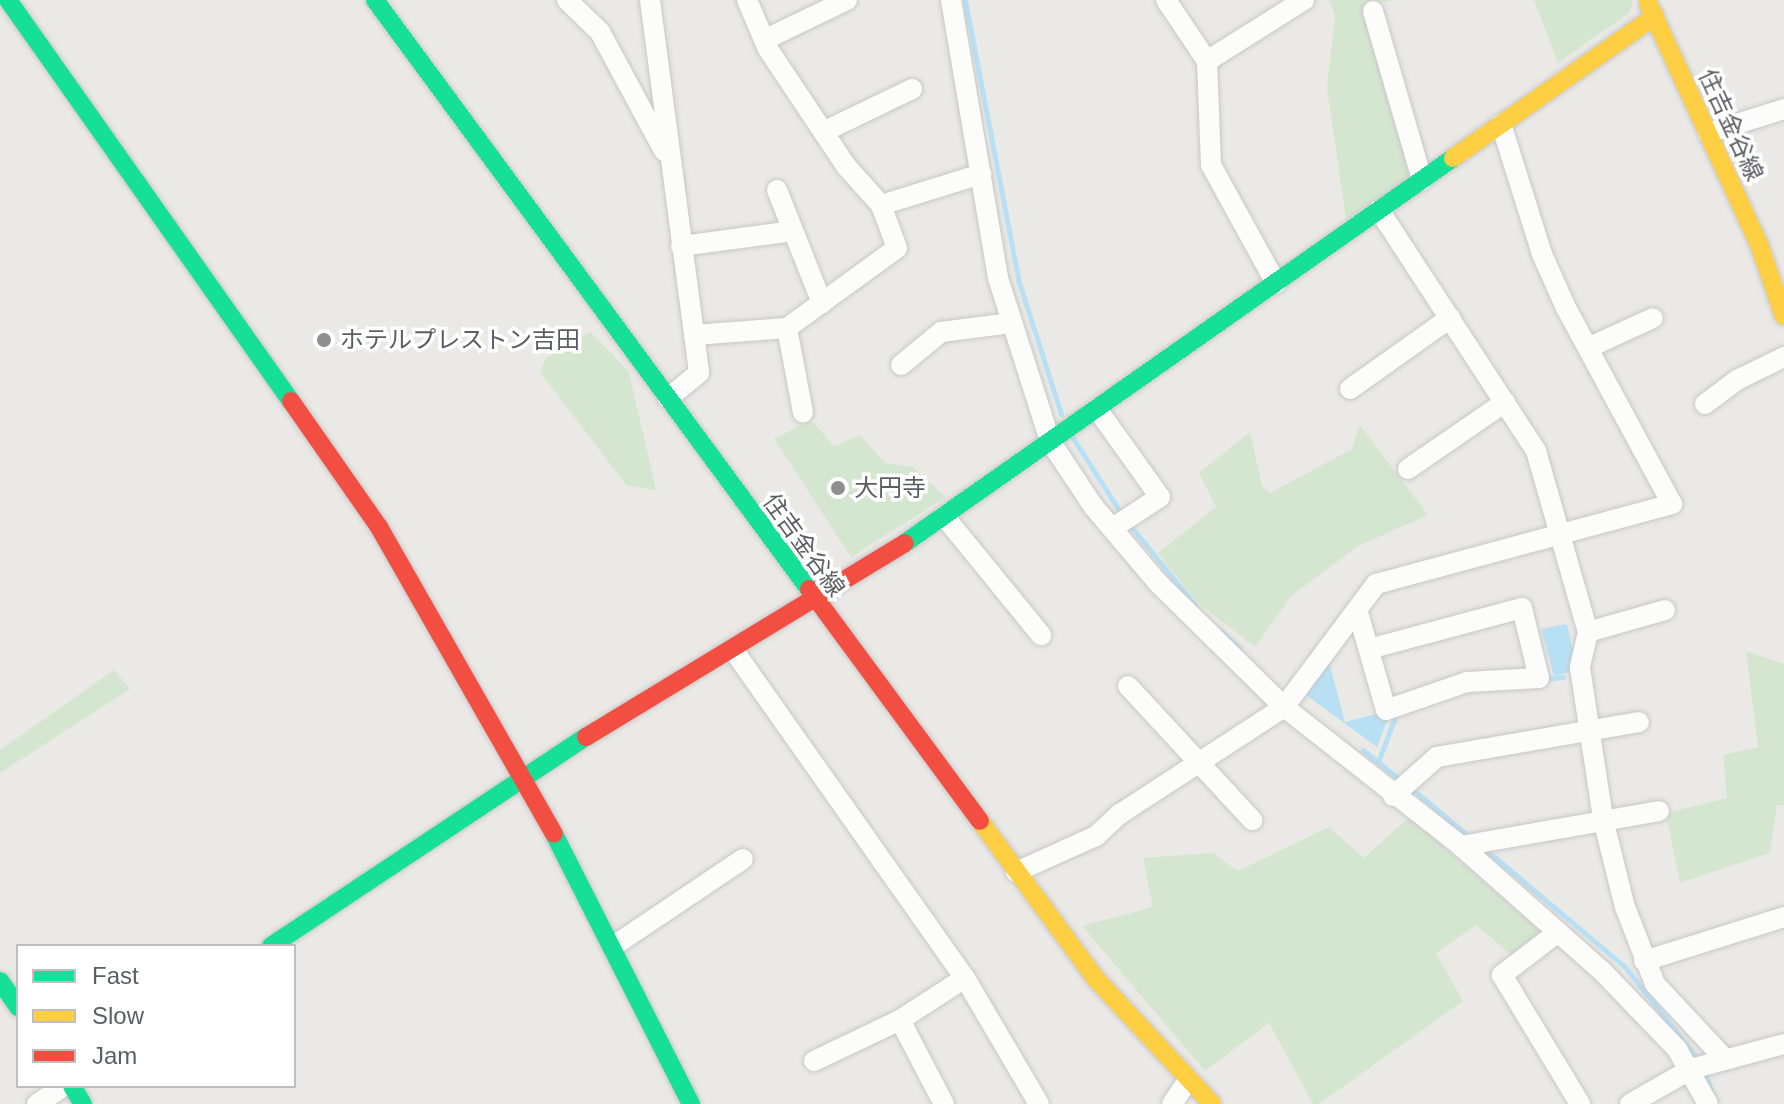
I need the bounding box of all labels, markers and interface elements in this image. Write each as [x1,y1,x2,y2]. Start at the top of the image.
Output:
street label: 住吉金谷線 [1693,65,1769,185]
place label: ホテルプレストン吉田 [340,326,580,354]
marker: ホテルプレストン吉田 [315,331,333,349]
place label: 大円寺 [854,474,926,502]
marker: 大円寺 [829,479,847,497]
street label: 住吉金谷線 [757,488,851,602]
legend [16,944,296,1088]
text: Fast [92,962,139,989]
text: Slow [92,1002,144,1029]
text: Jam [92,1042,137,1069]

